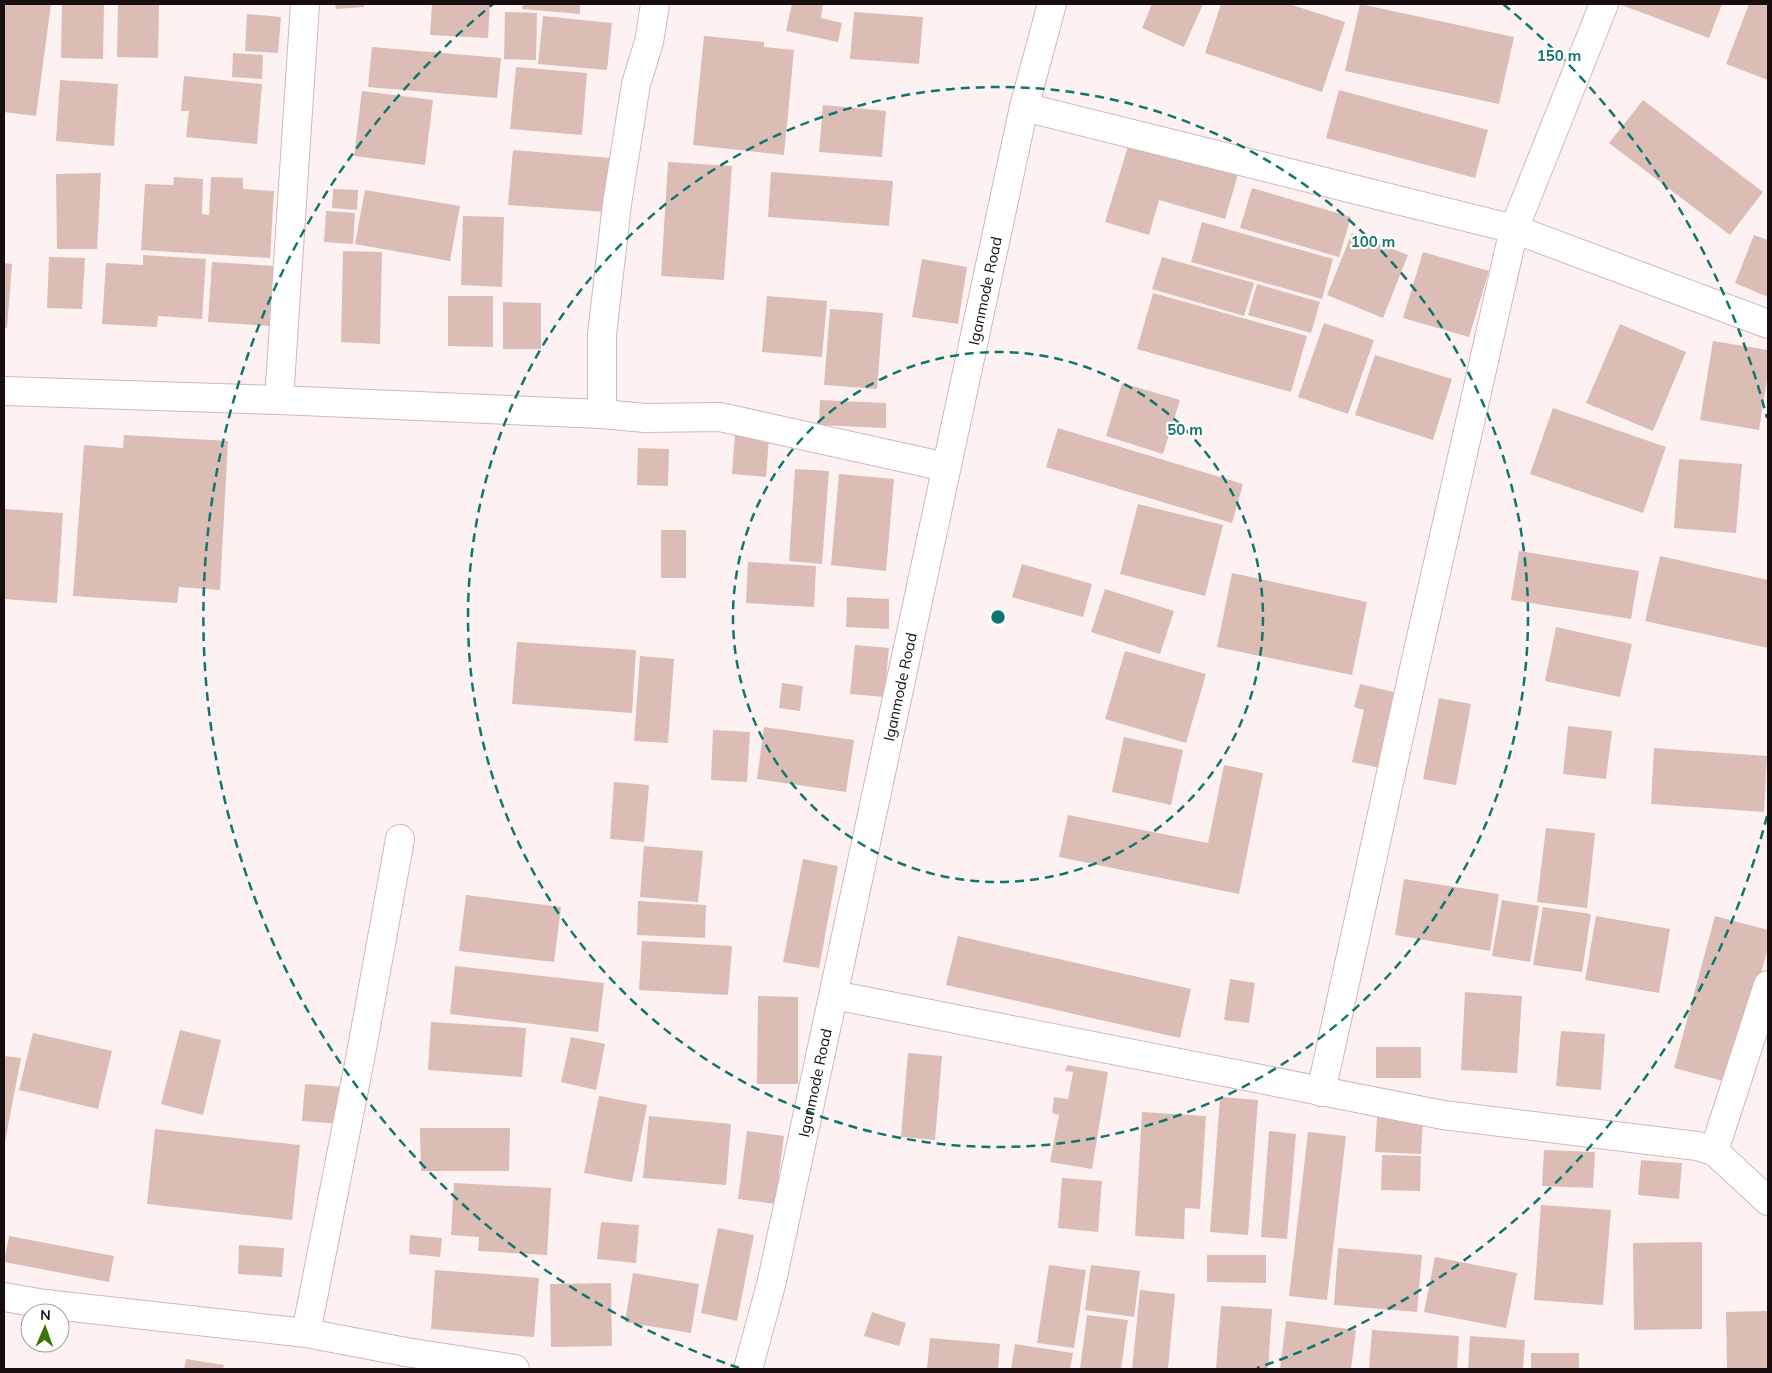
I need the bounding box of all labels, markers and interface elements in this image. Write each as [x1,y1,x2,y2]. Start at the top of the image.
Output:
text: 150 m [1537,46,1581,65]
text: 100 m [1351,232,1395,251]
street label: Iganmode Road [964,235,1005,347]
text: 50 m [1167,420,1203,439]
centre of rings [989,608,1007,626]
street label: Iganmode Road [879,631,920,743]
street label: Iganmode Road [794,1027,835,1139]
north arrow [20,1303,70,1353]
text: N [40,1306,51,1324]

